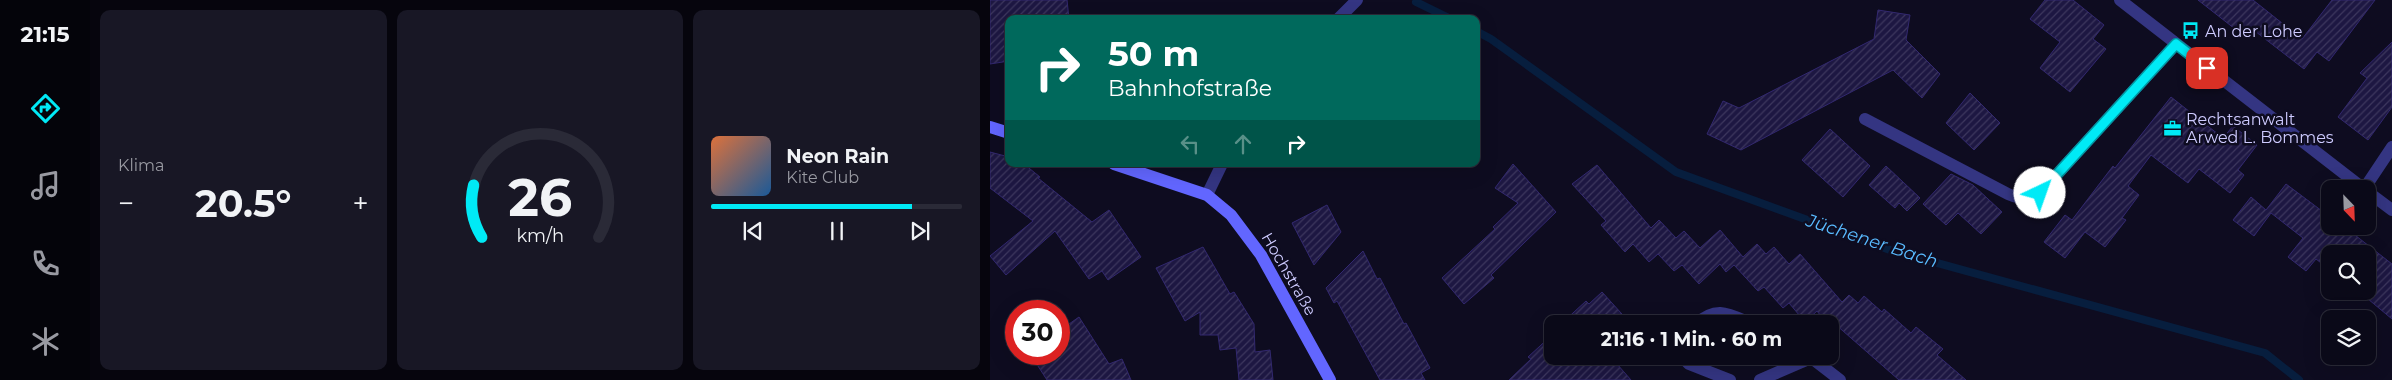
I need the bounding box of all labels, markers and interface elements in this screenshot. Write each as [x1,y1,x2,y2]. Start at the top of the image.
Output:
text: 21:15 [20,21,70,48]
bus stop icon: An der Lohe [2181,21,2201,41]
place label: An der Lohe [2205,22,2302,41]
text: 50 m [1108,32,1199,75]
icon: right [1025,35,1090,100]
pin [2186,47,2228,89]
icon: arrive [2193,54,2221,82]
text: Bahnhofstraße [1108,75,1272,102]
icon: directions [28,91,63,126]
place label: Rechtsanwalt Arwed L. Bommes [2186,110,2334,147]
office icon: Rechtsanwalt Arwed L. Bommes [2162,118,2182,138]
icon: left [1176,130,1204,158]
icon: ahead [1229,130,1257,158]
icon: right [1282,130,1310,158]
text: Neon Rain [786,145,889,168]
text: Klima [118,156,164,175]
text: 26 [508,166,572,229]
position arrow [2013,166,2065,218]
icon: music [28,168,63,203]
text: Kite Club [786,168,859,187]
text: 20.5° [195,180,291,227]
north arrow [2321,180,2376,235]
map controls [2321,180,2376,365]
text: − [118,186,134,220]
text: + [353,186,369,220]
water label: Jüchener Bach [1803,209,1940,273]
icon: previous [739,217,767,245]
icon: pause [823,217,851,245]
icon: next [906,217,934,245]
text: km/h [516,225,564,246]
street label: Hochstraße [1258,229,1320,319]
button: search [2321,245,2376,300]
icon: phone [28,246,63,281]
speed limit sign: 30 [1005,300,1070,365]
button: layers [2321,310,2376,365]
icon: climate [28,324,63,359]
text: 21:16 · 1 Min. · 60 m [1601,328,1782,351]

